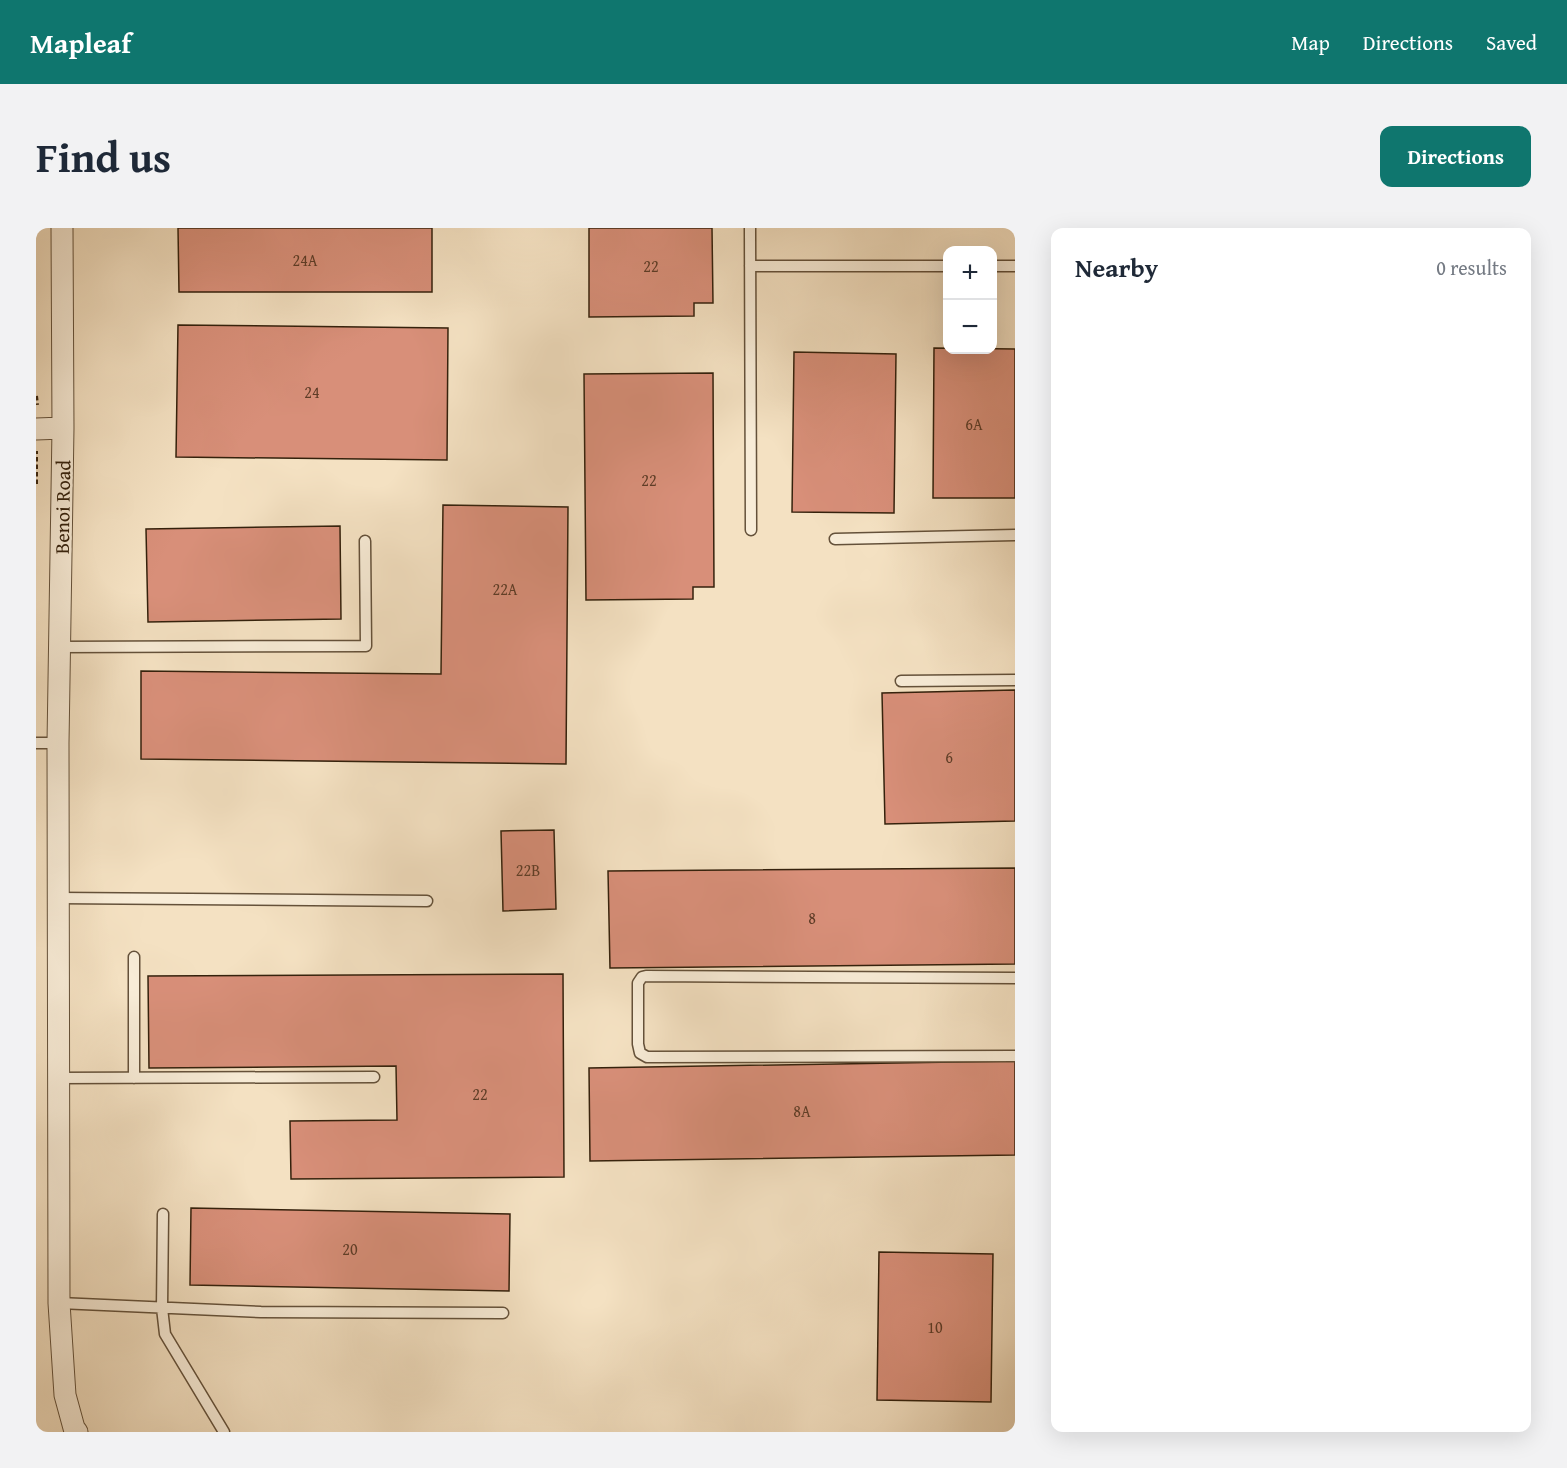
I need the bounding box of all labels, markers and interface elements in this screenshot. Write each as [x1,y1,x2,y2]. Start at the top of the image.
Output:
text: Mapleaf [30,22,131,63]
text: Map [1291,27,1330,58]
text: Directions [1363,27,1453,58]
text: Saved [1486,27,1537,58]
text: Find us [36,126,171,187]
button: Directions [1380,126,1531,187]
map controls [943,246,997,354]
button: + [943,246,997,300]
house number: 24A [292,248,318,272]
text: Nearby [1075,248,1158,287]
text: 0 results [1436,253,1507,282]
house number: 22 [643,254,659,278]
button: − [943,300,997,354]
house number: 24 [304,380,320,404]
house number: 6A [965,412,983,436]
street label: Benoi Road [47,459,77,554]
house number: 22 [641,468,657,492]
house number: 22A [492,577,518,601]
house number: 6 [945,745,953,769]
house number: 22B [516,858,540,882]
house number: 8 [808,906,816,930]
house number: 22 [472,1082,488,1106]
house number: 8A [793,1099,811,1123]
house number: 20 [342,1237,358,1261]
house number: 10 [927,1315,943,1339]

